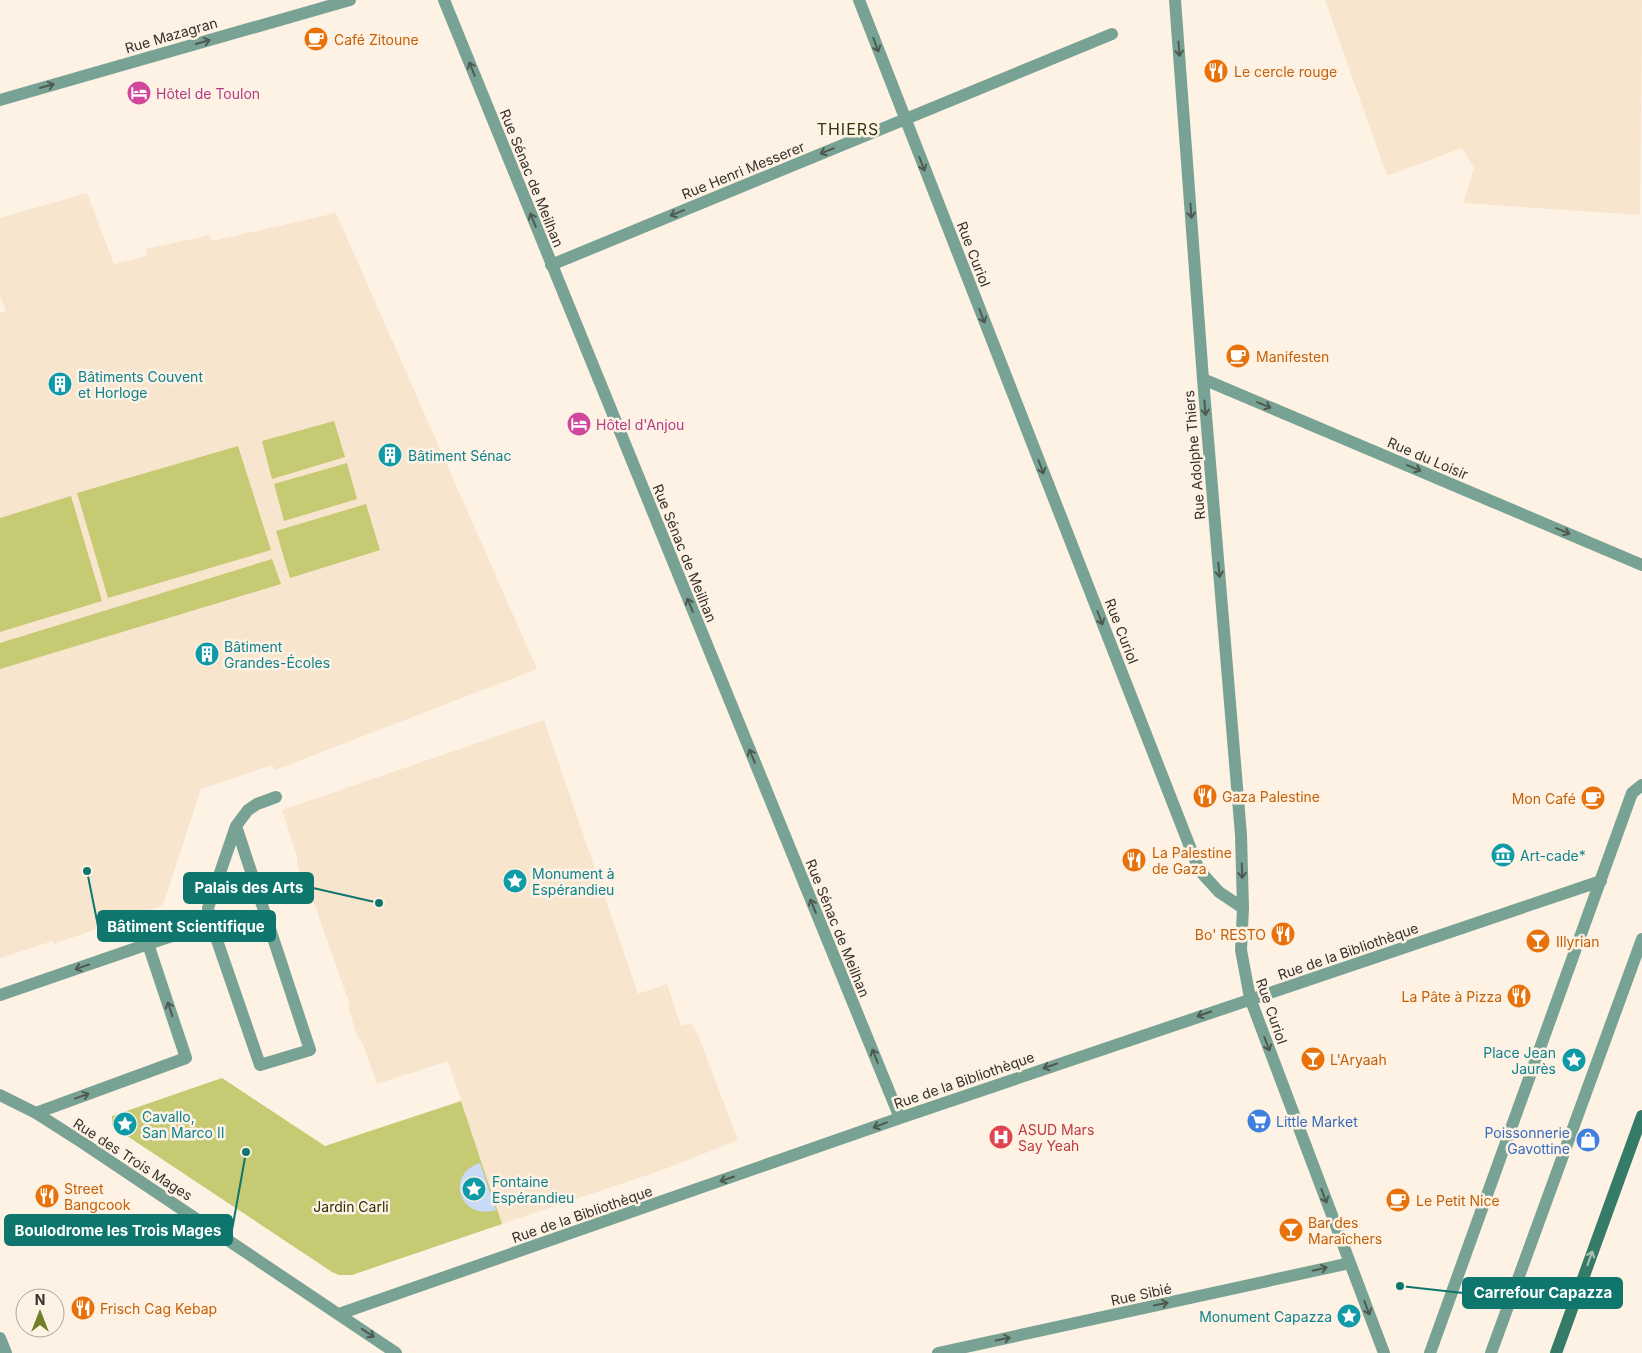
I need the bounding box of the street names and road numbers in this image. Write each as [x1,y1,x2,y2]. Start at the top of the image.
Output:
street label: Rue Mazagran [123,14,219,56]
street label: Rue Sénac de Meilhan [497,107,567,249]
street label: Rue Henri Messerer [679,138,807,202]
street label: Rue Curiol [954,219,994,289]
street label: Rue Adolphe Thiers [1180,390,1208,520]
street label: Rue du Loisir [1385,433,1471,483]
street label: Rue Sénac de Meilhan [650,482,720,624]
street label: Rue Curiol [1102,596,1142,666]
street label: Rue Sénac de Meilhan [803,857,873,999]
street label: Rue de la Bibliothèque [1275,919,1421,983]
street label: Rue Curiol [1253,976,1291,1046]
street label: Rue de la Bibliothèque [891,1048,1037,1112]
street label: Rue des Trois Mages [70,1114,196,1204]
street label: Rue de la Bibliothèque [509,1182,655,1246]
street label: Rue Sibié [1109,1279,1173,1309]

